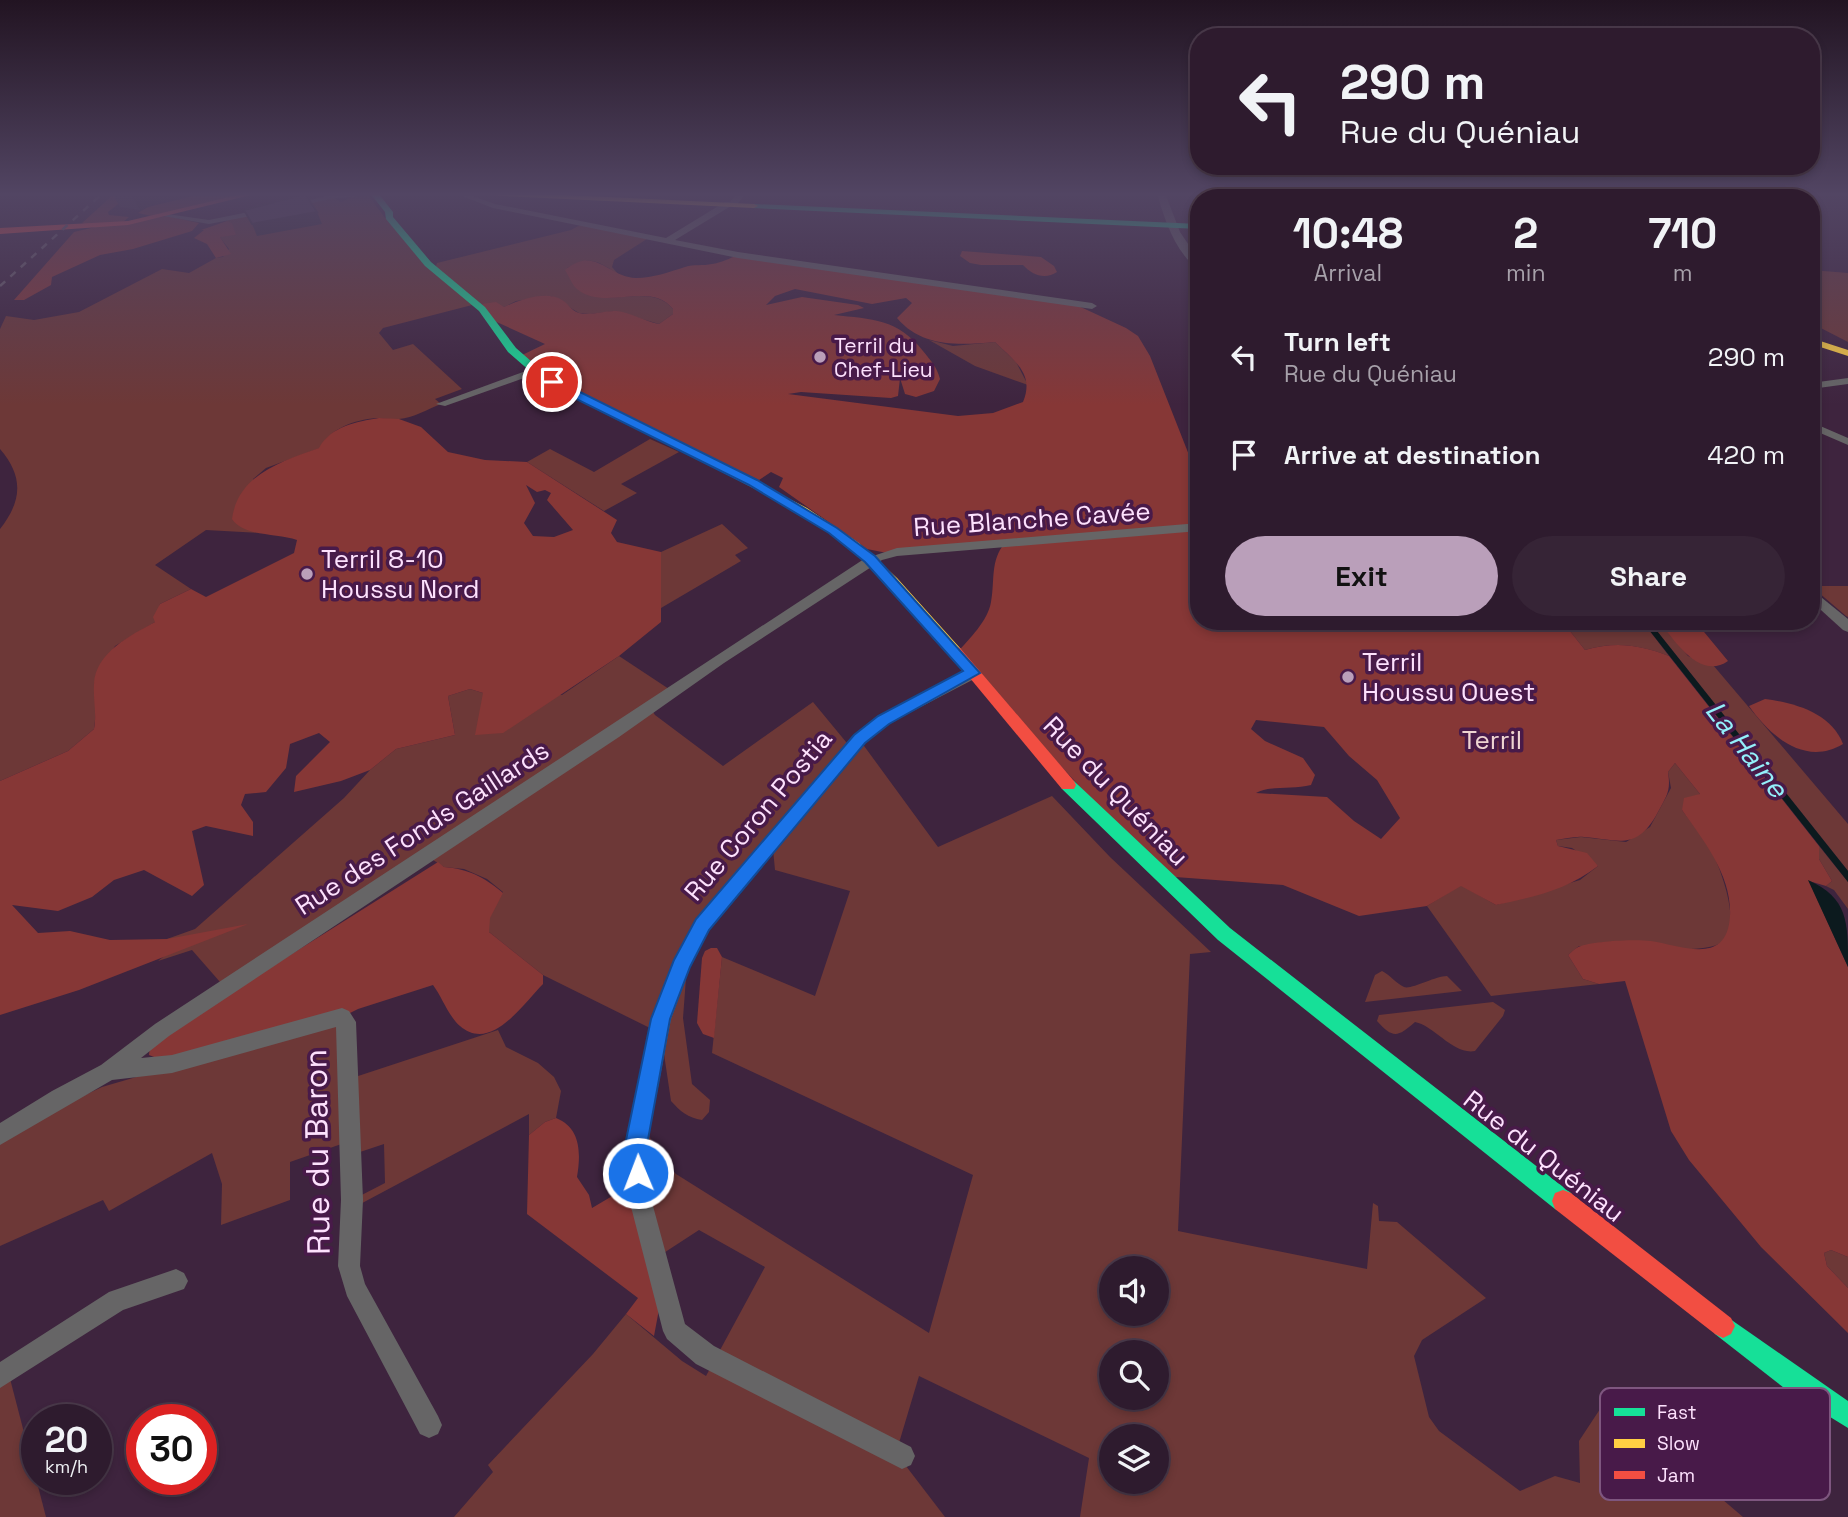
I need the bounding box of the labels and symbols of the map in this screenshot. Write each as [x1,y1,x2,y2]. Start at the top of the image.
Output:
place label: Terril du Chef-Lieu [834,332,933,383]
marker: Terril du Chef-Lieu [812,349,828,365]
pin [522,352,582,412]
street label: Rue Blanche Cavée [912,494,1152,544]
place label: Terril 8-10 Houssu Nord [321,542,479,606]
marker: Terril 8-10 Houssu Nord [299,566,315,582]
place label: Terril Houssu Ouest [1362,645,1535,709]
marker: Terril Houssu Ouest [1340,669,1356,685]
water label: La Haine [1698,693,1797,806]
street label: Rue du Quéniau [1036,709,1196,873]
street label: Rue Coron Postia [676,722,840,908]
park label: Terril [1462,723,1522,757]
street label: Rue des Fonds Gaillards [289,733,555,923]
street label: Rue du Baron [295,1049,339,1255]
street label: Rue du Quéniau [1457,1082,1631,1230]
position arrow [601,1136,675,1210]
legend [1600,1388,1830,1500]
text: Fast [1657,1400,1697,1425]
speed limit sign: 30 [126,1404,217,1495]
text: Slow [1657,1431,1700,1456]
text: Jam [1657,1463,1695,1488]

